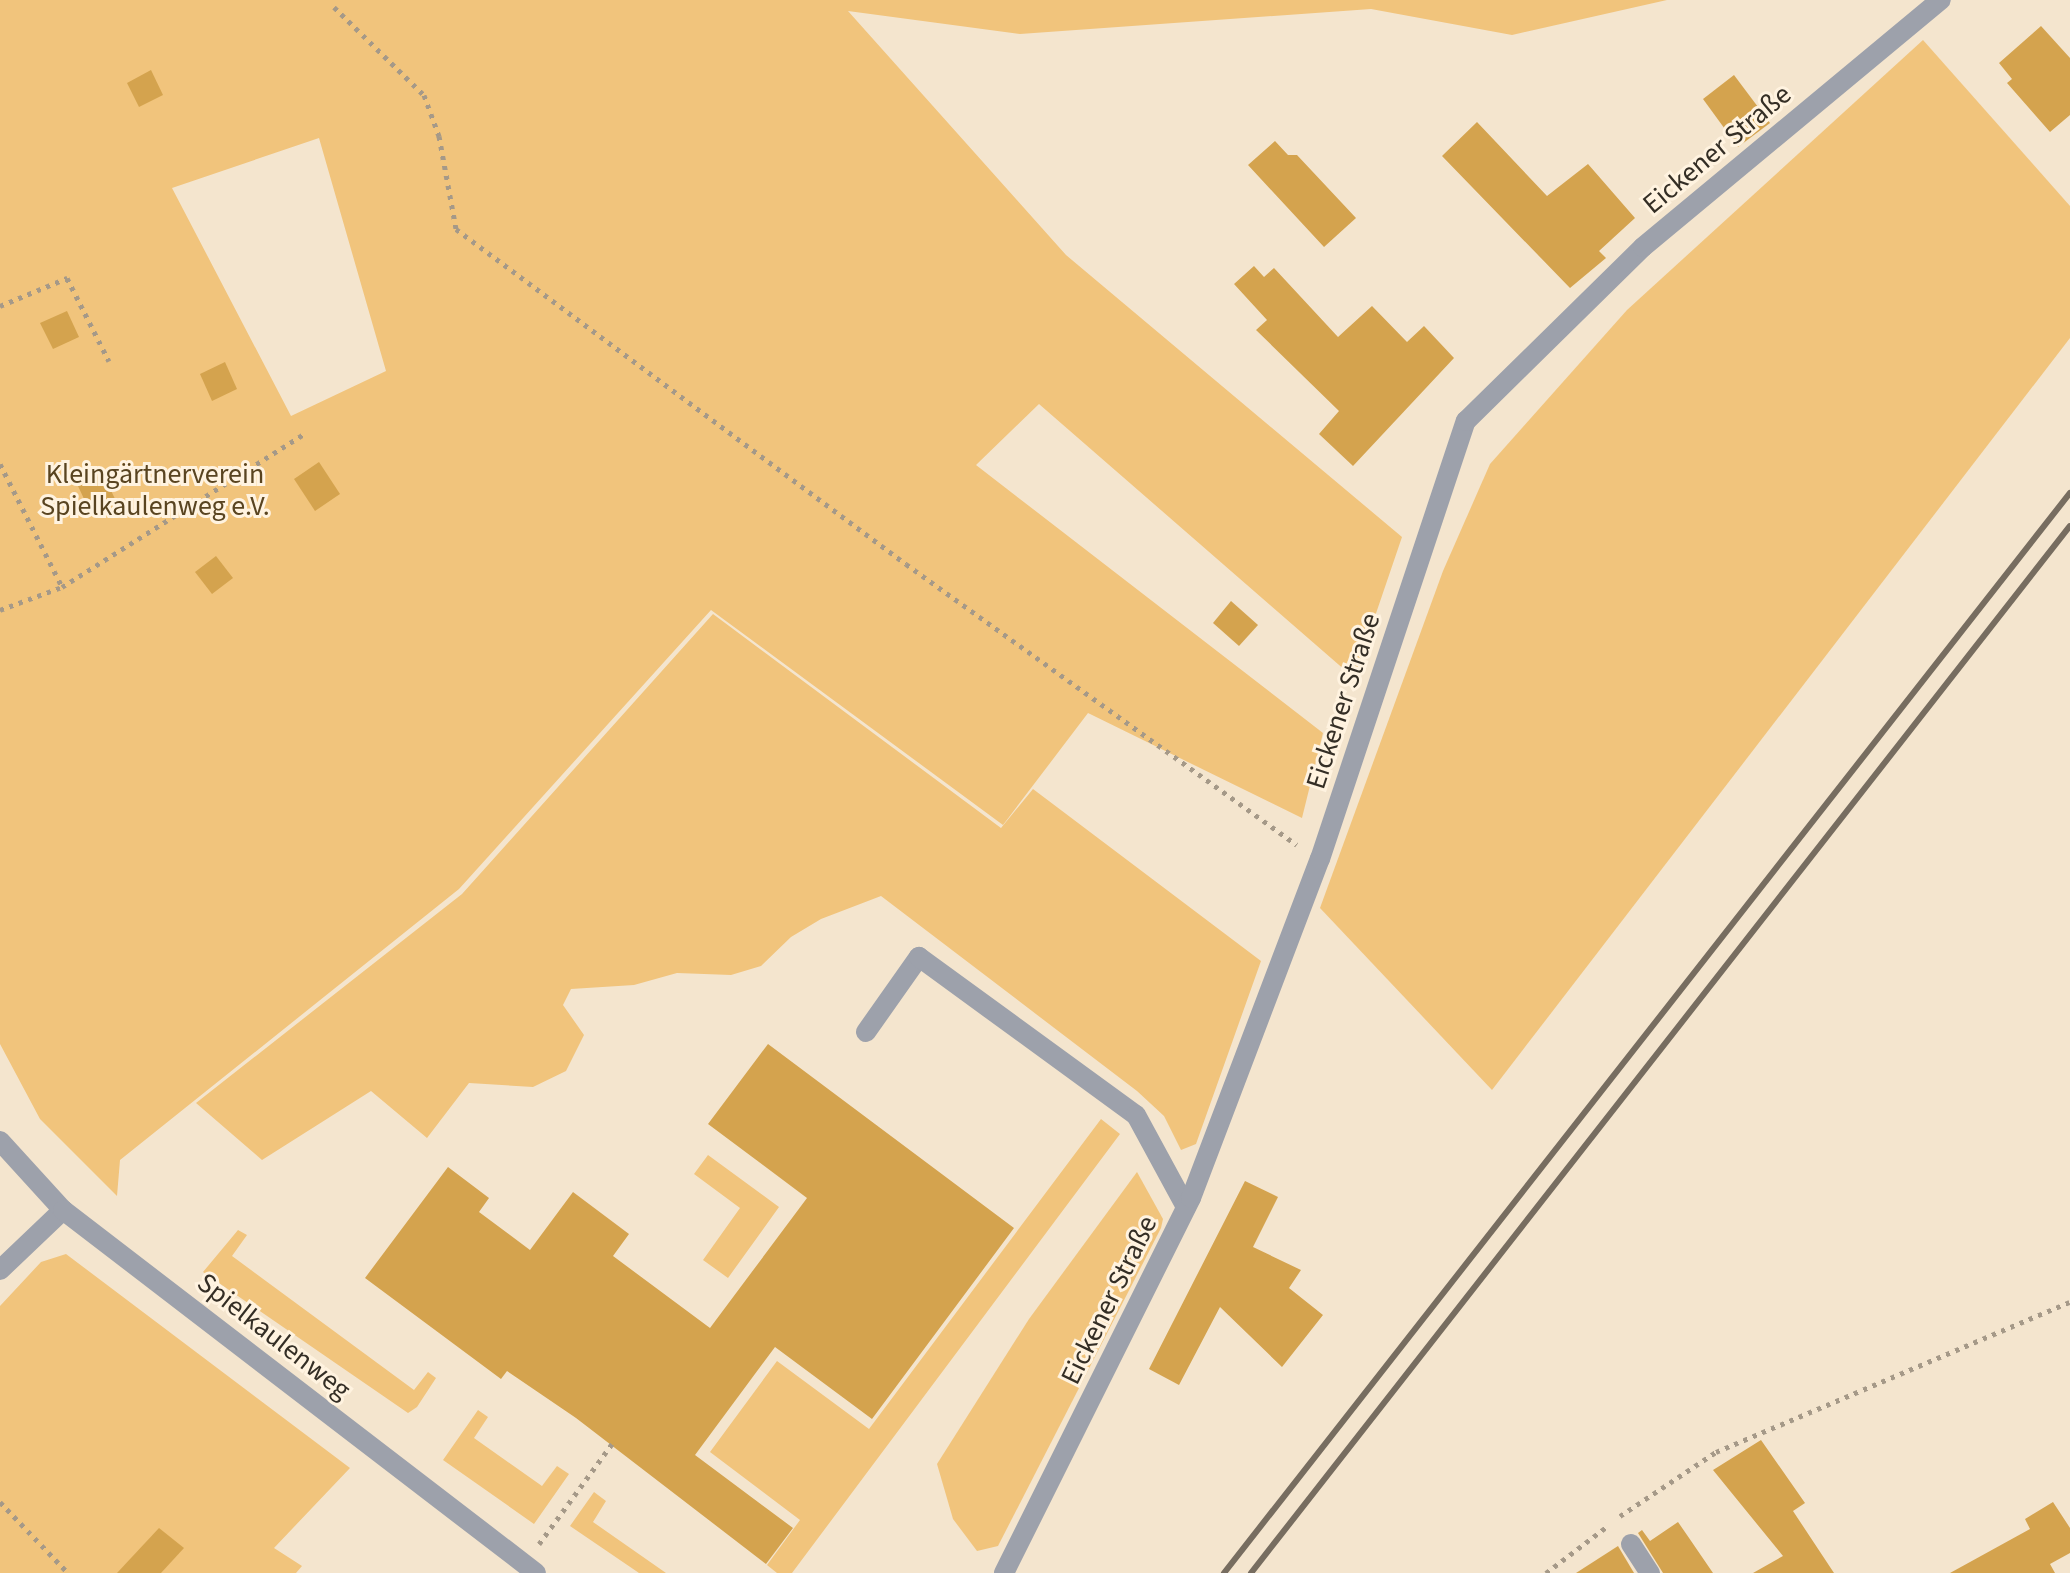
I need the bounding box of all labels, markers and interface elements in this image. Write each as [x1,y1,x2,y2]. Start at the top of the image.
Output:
street label: Eickener Straße [1636,77,1798,221]
park label: Kleingärtnerverein Spielkaulenweg e.V. [40,457,270,523]
street label: Eickener Straße [1299,609,1387,793]
street label: Eickener Straße [1054,1210,1164,1390]
street label: Spielkaulenweg [191,1266,357,1406]

